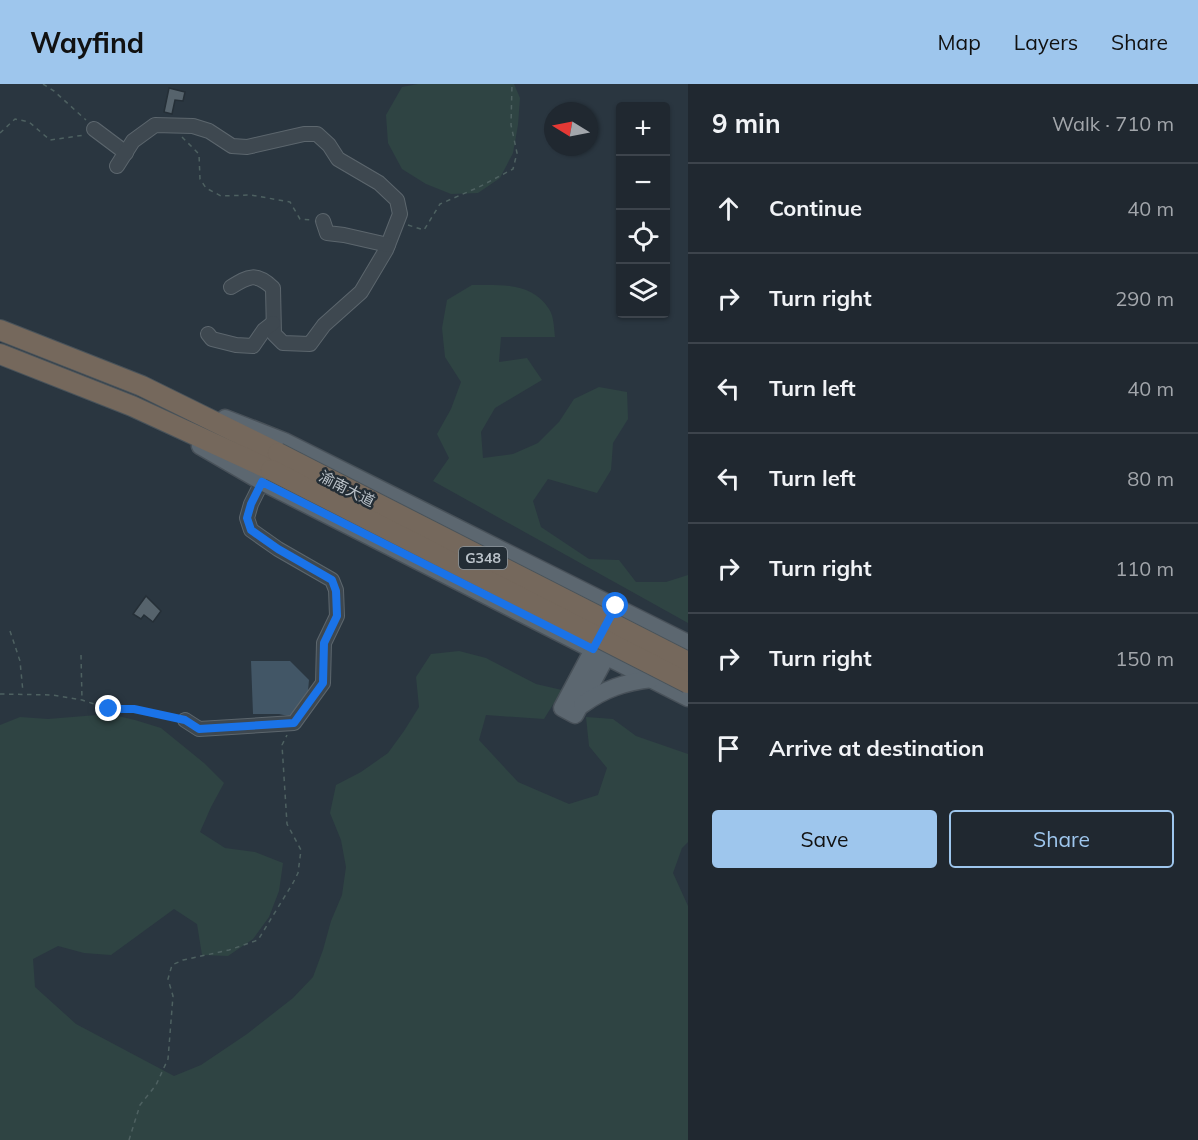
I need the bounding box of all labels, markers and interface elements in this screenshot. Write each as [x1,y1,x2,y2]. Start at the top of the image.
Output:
text: Wayfind [30,25,144,60]
text: Map [938,29,981,55]
text: Layers [1014,29,1078,55]
text: Share [1111,29,1168,55]
north arrow [544,102,598,156]
map controls [616,102,670,318]
button: + [616,102,670,156]
text: 9 min [712,107,781,140]
text: Walk · 710 m [1052,111,1174,136]
button: − [616,156,670,210]
icon: ahead [712,192,745,225]
text: Continue [769,194,862,222]
text: 40 m [1127,196,1174,221]
button: locate [616,210,670,264]
button: layers [616,264,670,318]
icon: right [712,282,745,315]
text: Turn right [769,284,872,312]
text: 290 m [1115,286,1174,311]
icon: left [712,372,745,405]
text: Turn left [769,374,856,402]
text: 40 m [1127,376,1174,401]
icon: left [712,462,745,495]
text: Turn left [769,464,856,492]
street label: 渝南大道 [316,466,378,511]
text: 80 m [1127,466,1174,491]
road number: G348 [459,547,507,569]
icon: right [712,552,745,585]
text: Turn right [769,554,872,582]
text: 110 m [1115,556,1174,581]
route start [602,592,628,618]
icon: right [712,642,745,675]
text: Turn right [769,644,872,672]
text: 150 m [1115,646,1174,671]
route end [95,695,121,721]
icon: arrive [712,732,745,765]
text: Arrive at destination [769,734,984,762]
button: Save [712,810,937,868]
button: Share [949,810,1174,868]

